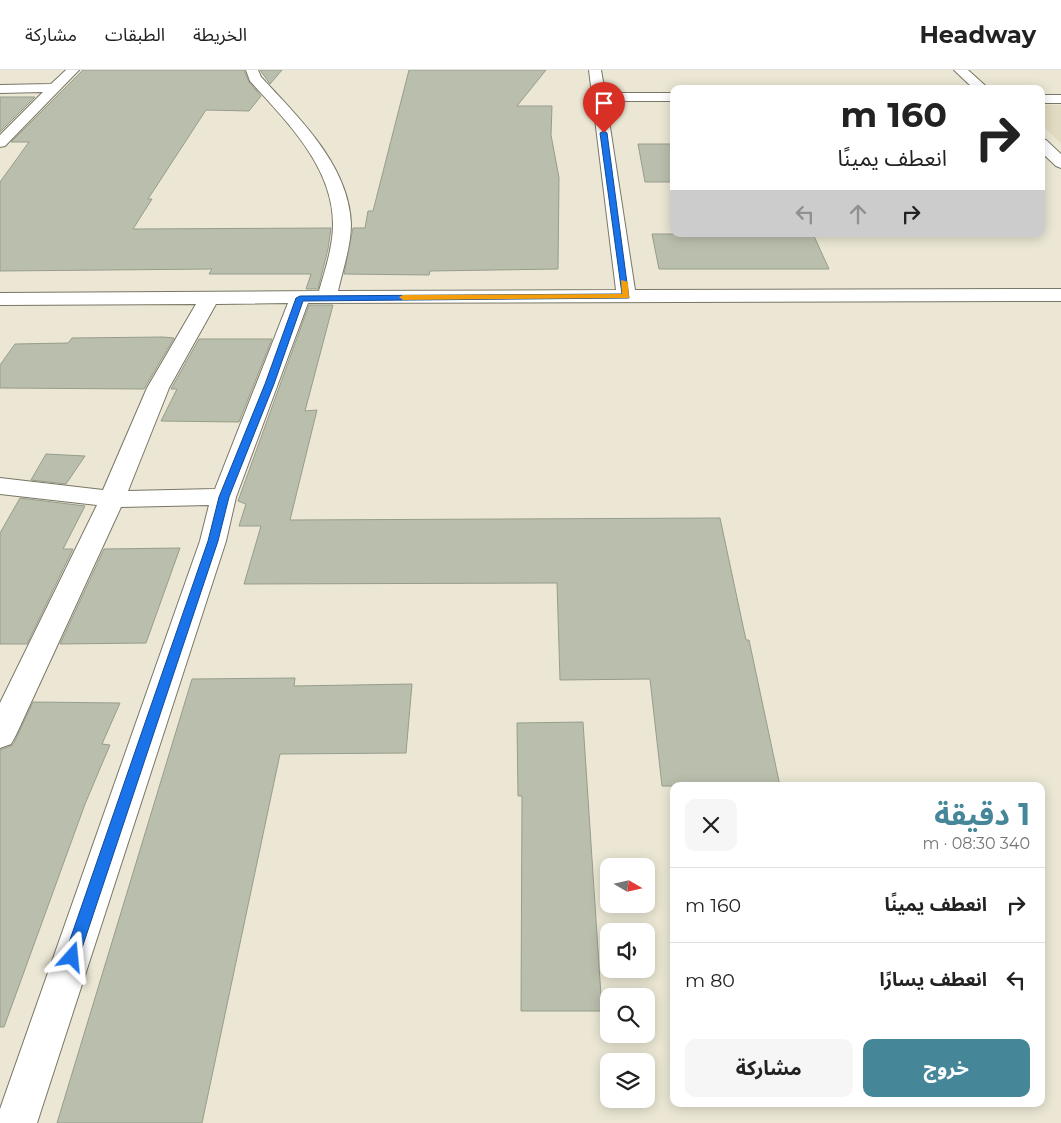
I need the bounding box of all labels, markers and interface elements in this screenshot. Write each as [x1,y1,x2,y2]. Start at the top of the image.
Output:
text: Headway [919,20,1036,49]
text: مشاركة [25,24,77,46]
text: الطبقات [105,24,165,46]
text: الخريطة [193,24,247,46]
pin [583,82,625,133]
icon: arrive [590,89,618,117]
text: 160 m [841,93,947,136]
icon: right [965,105,1030,170]
text: انعطف يمينًا [837,145,947,172]
icon: left [791,200,819,228]
icon: ahead [844,200,872,228]
icon: right [897,200,925,228]
text: 1 دقيقة [934,796,1030,833]
button: close [685,799,737,851]
text: 340 m · 08:30 [922,834,1030,853]
north arrow [600,858,655,912]
map controls [600,858,655,1108]
icon: right [1002,891,1030,919]
text: انعطف يمينًا [884,893,987,916]
text: 160 m [685,894,741,917]
button: sound [600,923,655,978]
position arrow [45,930,97,982]
icon: left [1002,966,1030,994]
text: انعطف يسارًا [880,968,987,991]
text: 80 m [685,969,735,992]
button: search [600,988,655,1043]
button: مشاركة [685,1039,853,1097]
button: خروج [863,1039,1030,1097]
button: layers [600,1053,655,1108]

